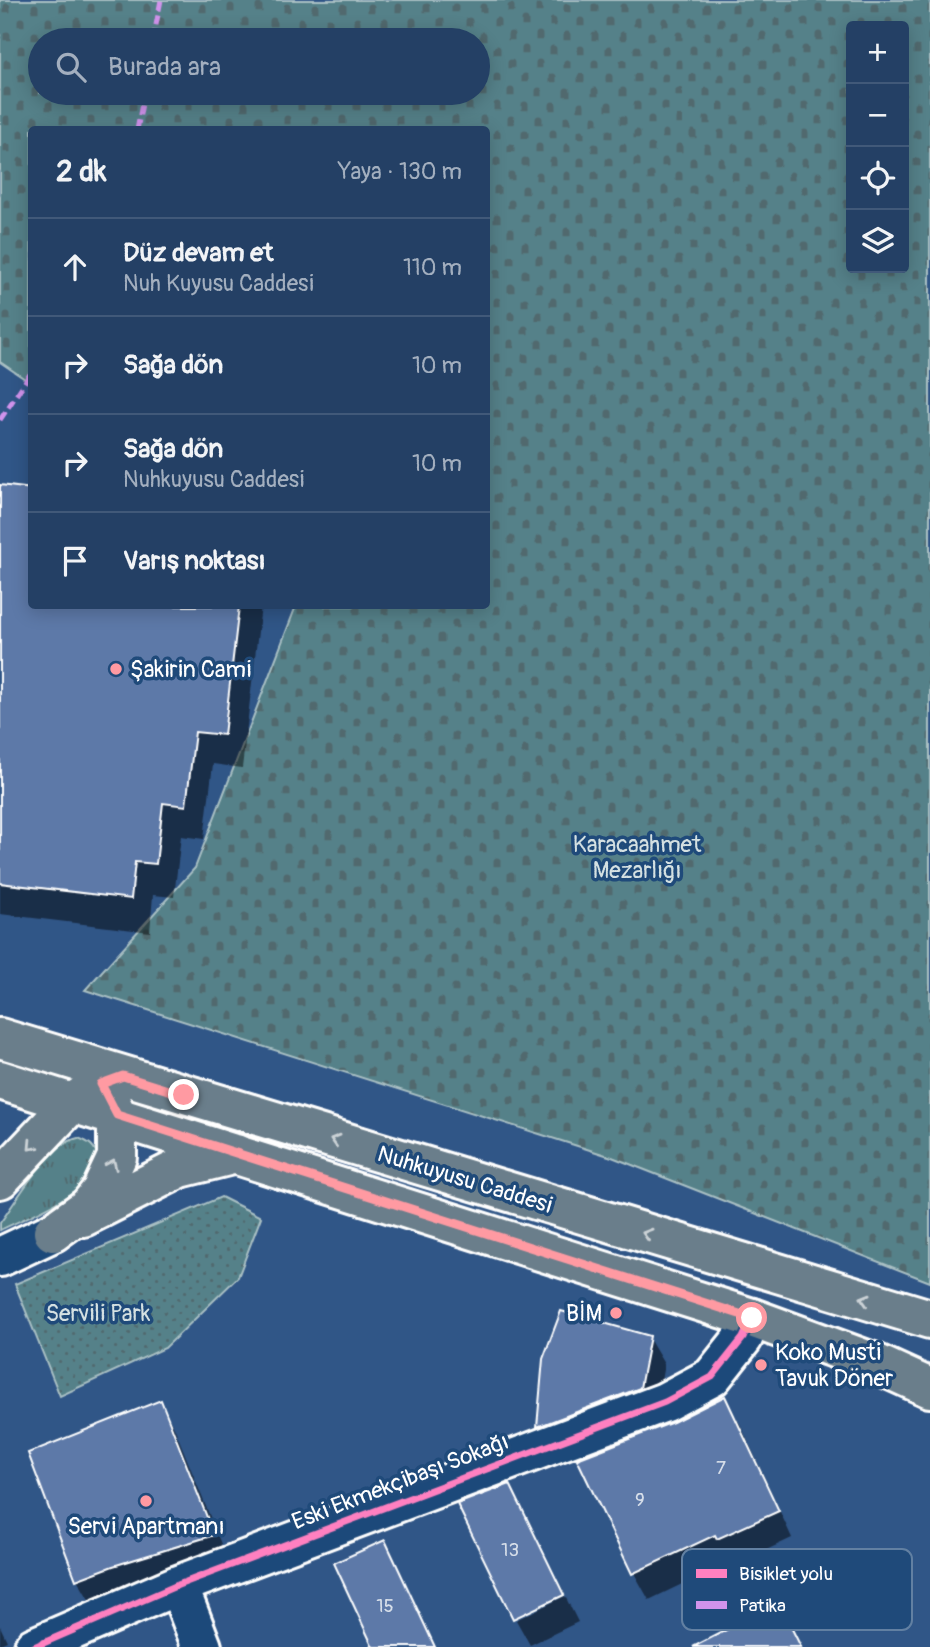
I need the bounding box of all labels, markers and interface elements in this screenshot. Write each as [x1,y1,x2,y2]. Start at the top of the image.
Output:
map controls [846,21,909,273]
button: + [846,21,909,84]
search box [28,28,490,105]
icon: search [52,48,90,86]
text: Burada ara [108,51,221,83]
button: − [846,84,909,147]
button: locate [846,147,909,210]
text: 2 dk [56,153,107,190]
text: Yaya · 130 m [338,157,462,186]
button: layers [846,210,909,273]
text: Düz devam et [123,237,274,269]
icon: ahead [56,248,94,286]
text: 110 m [403,253,462,282]
text: Nuh Kuyusu Caddesi [123,269,314,298]
icon: right [56,346,94,384]
text: Sağa dön [123,349,223,381]
text: 10 m [412,351,462,380]
text: Sağa dön [123,433,223,465]
icon: right [56,444,94,482]
text: 10 m [412,449,462,478]
text: Nuhkuyusu Caddesi [123,465,304,494]
icon: arrive [56,542,94,580]
text: Varış noktası [123,545,265,577]
place label: Şakirin Cami [130,655,251,684]
marker: Şakirin Cami [108,661,124,677]
park label: Karacaahmet Mezarlığı [573,830,702,885]
route end [168,1079,199,1110]
one-way arrow [329,1134,341,1149]
one-way arrow [27,1138,40,1151]
street label: Nuhkuyusu Caddesi [374,1139,556,1220]
one-way arrow [104,1159,118,1171]
one-way arrow [641,1227,653,1242]
one-way arrow [859,1293,871,1308]
park label: Servili Park [46,1299,151,1328]
place label: BİM [566,1299,602,1328]
route start [736,1302,767,1333]
marker: BİM [608,1305,624,1321]
place label: Koko Musti Tavuk Döner [775,1338,893,1393]
marker: Koko Musti Tavuk Döner [753,1357,769,1373]
street label: Eski Ekmekçibaşı Sokağı [288,1427,513,1536]
house number: 7 [716,1456,726,1480]
house number: 9 [635,1488,645,1512]
marker: Servi Apartmanı [138,1493,154,1509]
place label: Servi Apartmanı [67,1512,225,1541]
house number: 13 [501,1538,519,1562]
legend [682,1549,912,1630]
text: Bisiklet yolu [739,1562,833,1586]
house number: 15 [376,1594,394,1618]
text: Patika [739,1594,786,1618]

